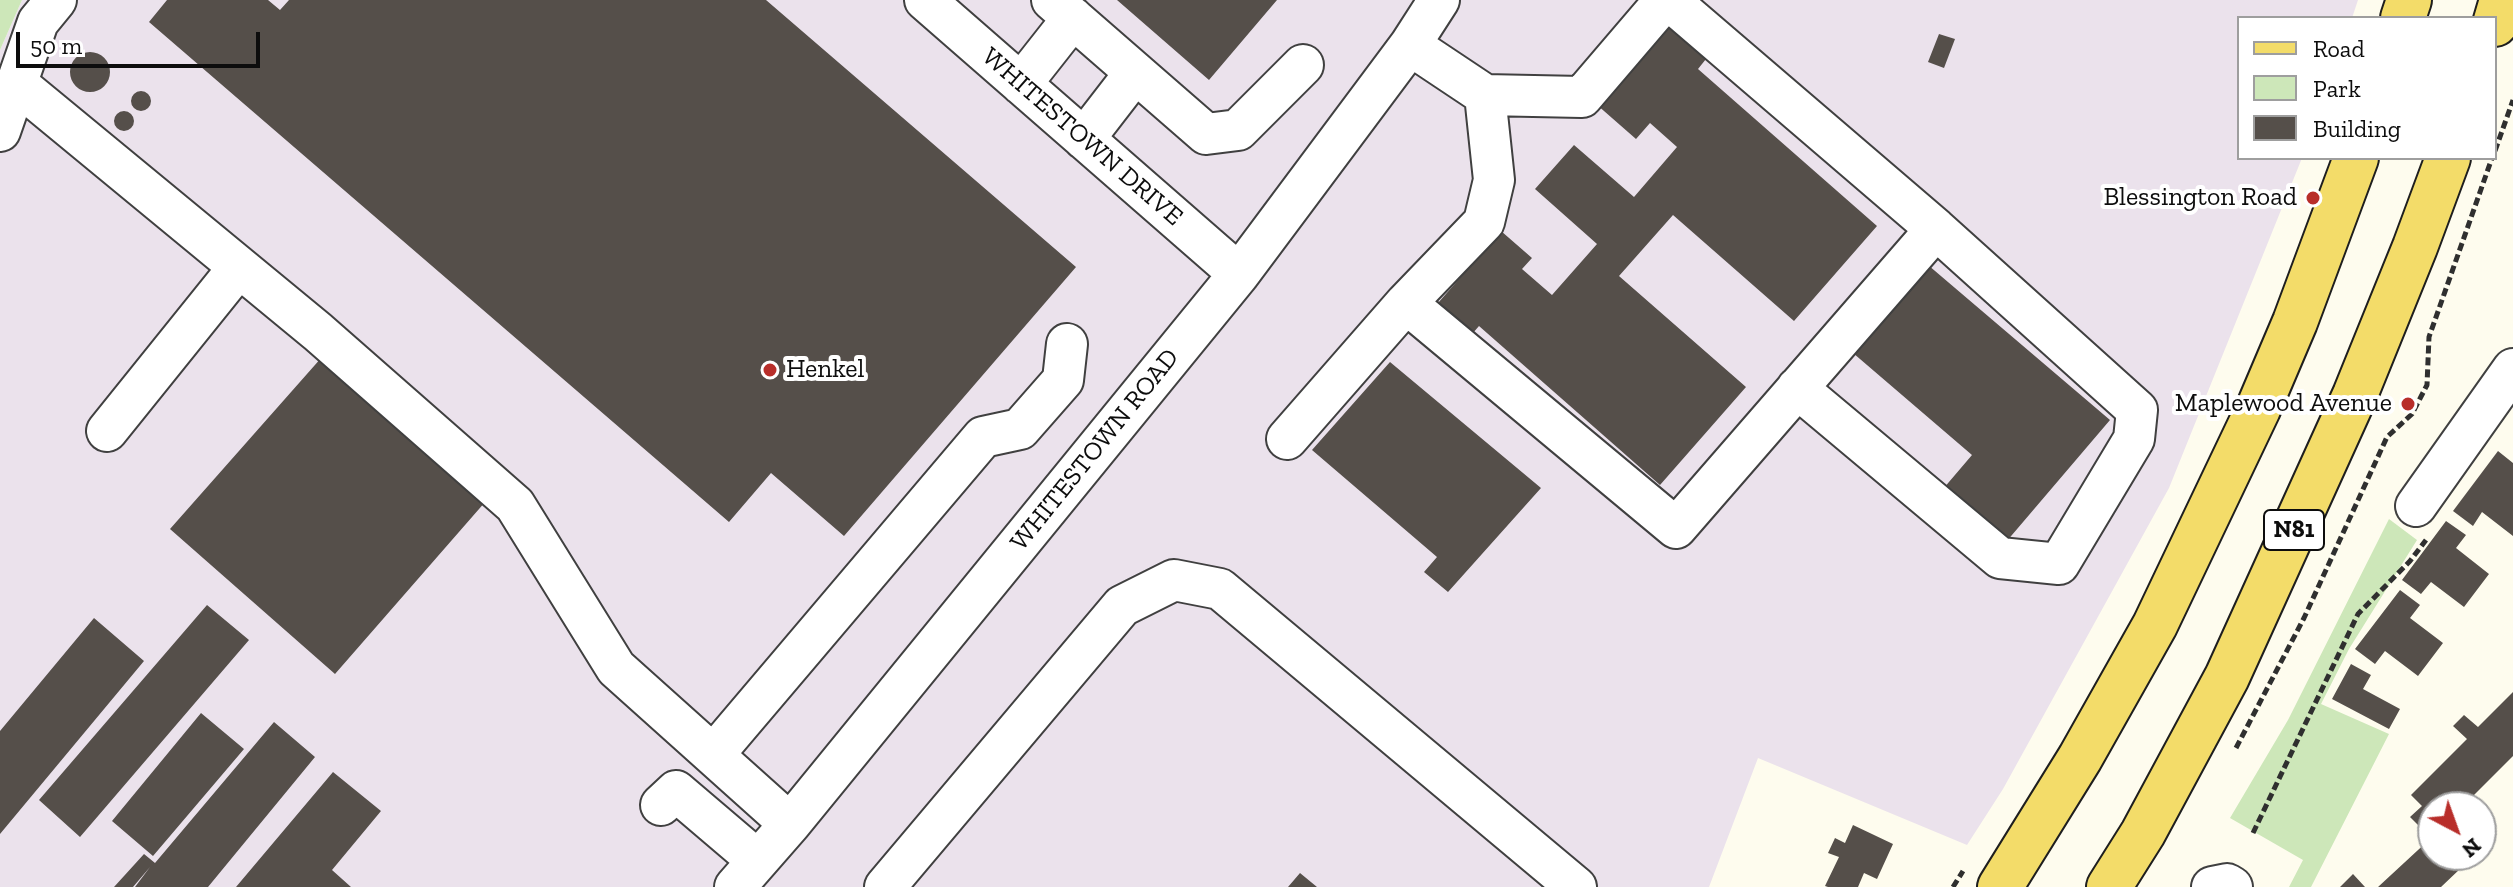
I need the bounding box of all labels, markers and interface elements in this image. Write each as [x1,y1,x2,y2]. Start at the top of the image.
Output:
scale bar [20,16,264,66]
legend [2237,16,2497,160]
text: 50 m [30,31,82,60]
text: Road [2313,34,2365,63]
street label: WHITESTOWN DRIVE [975,41,1189,233]
text: Park [2313,74,2361,103]
text: Building [2313,114,2401,143]
place label: Blessington Road [2103,182,2297,214]
marker: Blessington Road [2304,189,2322,207]
street label: WHITESTOWN ROAD [1004,343,1186,557]
place label: Henkel [786,354,864,386]
marker: Henkel [761,361,779,379]
place label: Maplewood Avenue [2175,388,2392,420]
marker: Maplewood Avenue [2399,395,2417,413]
road number: N81 [2264,510,2324,550]
north arrow [2417,791,2497,871]
text: N [2457,832,2487,864]

